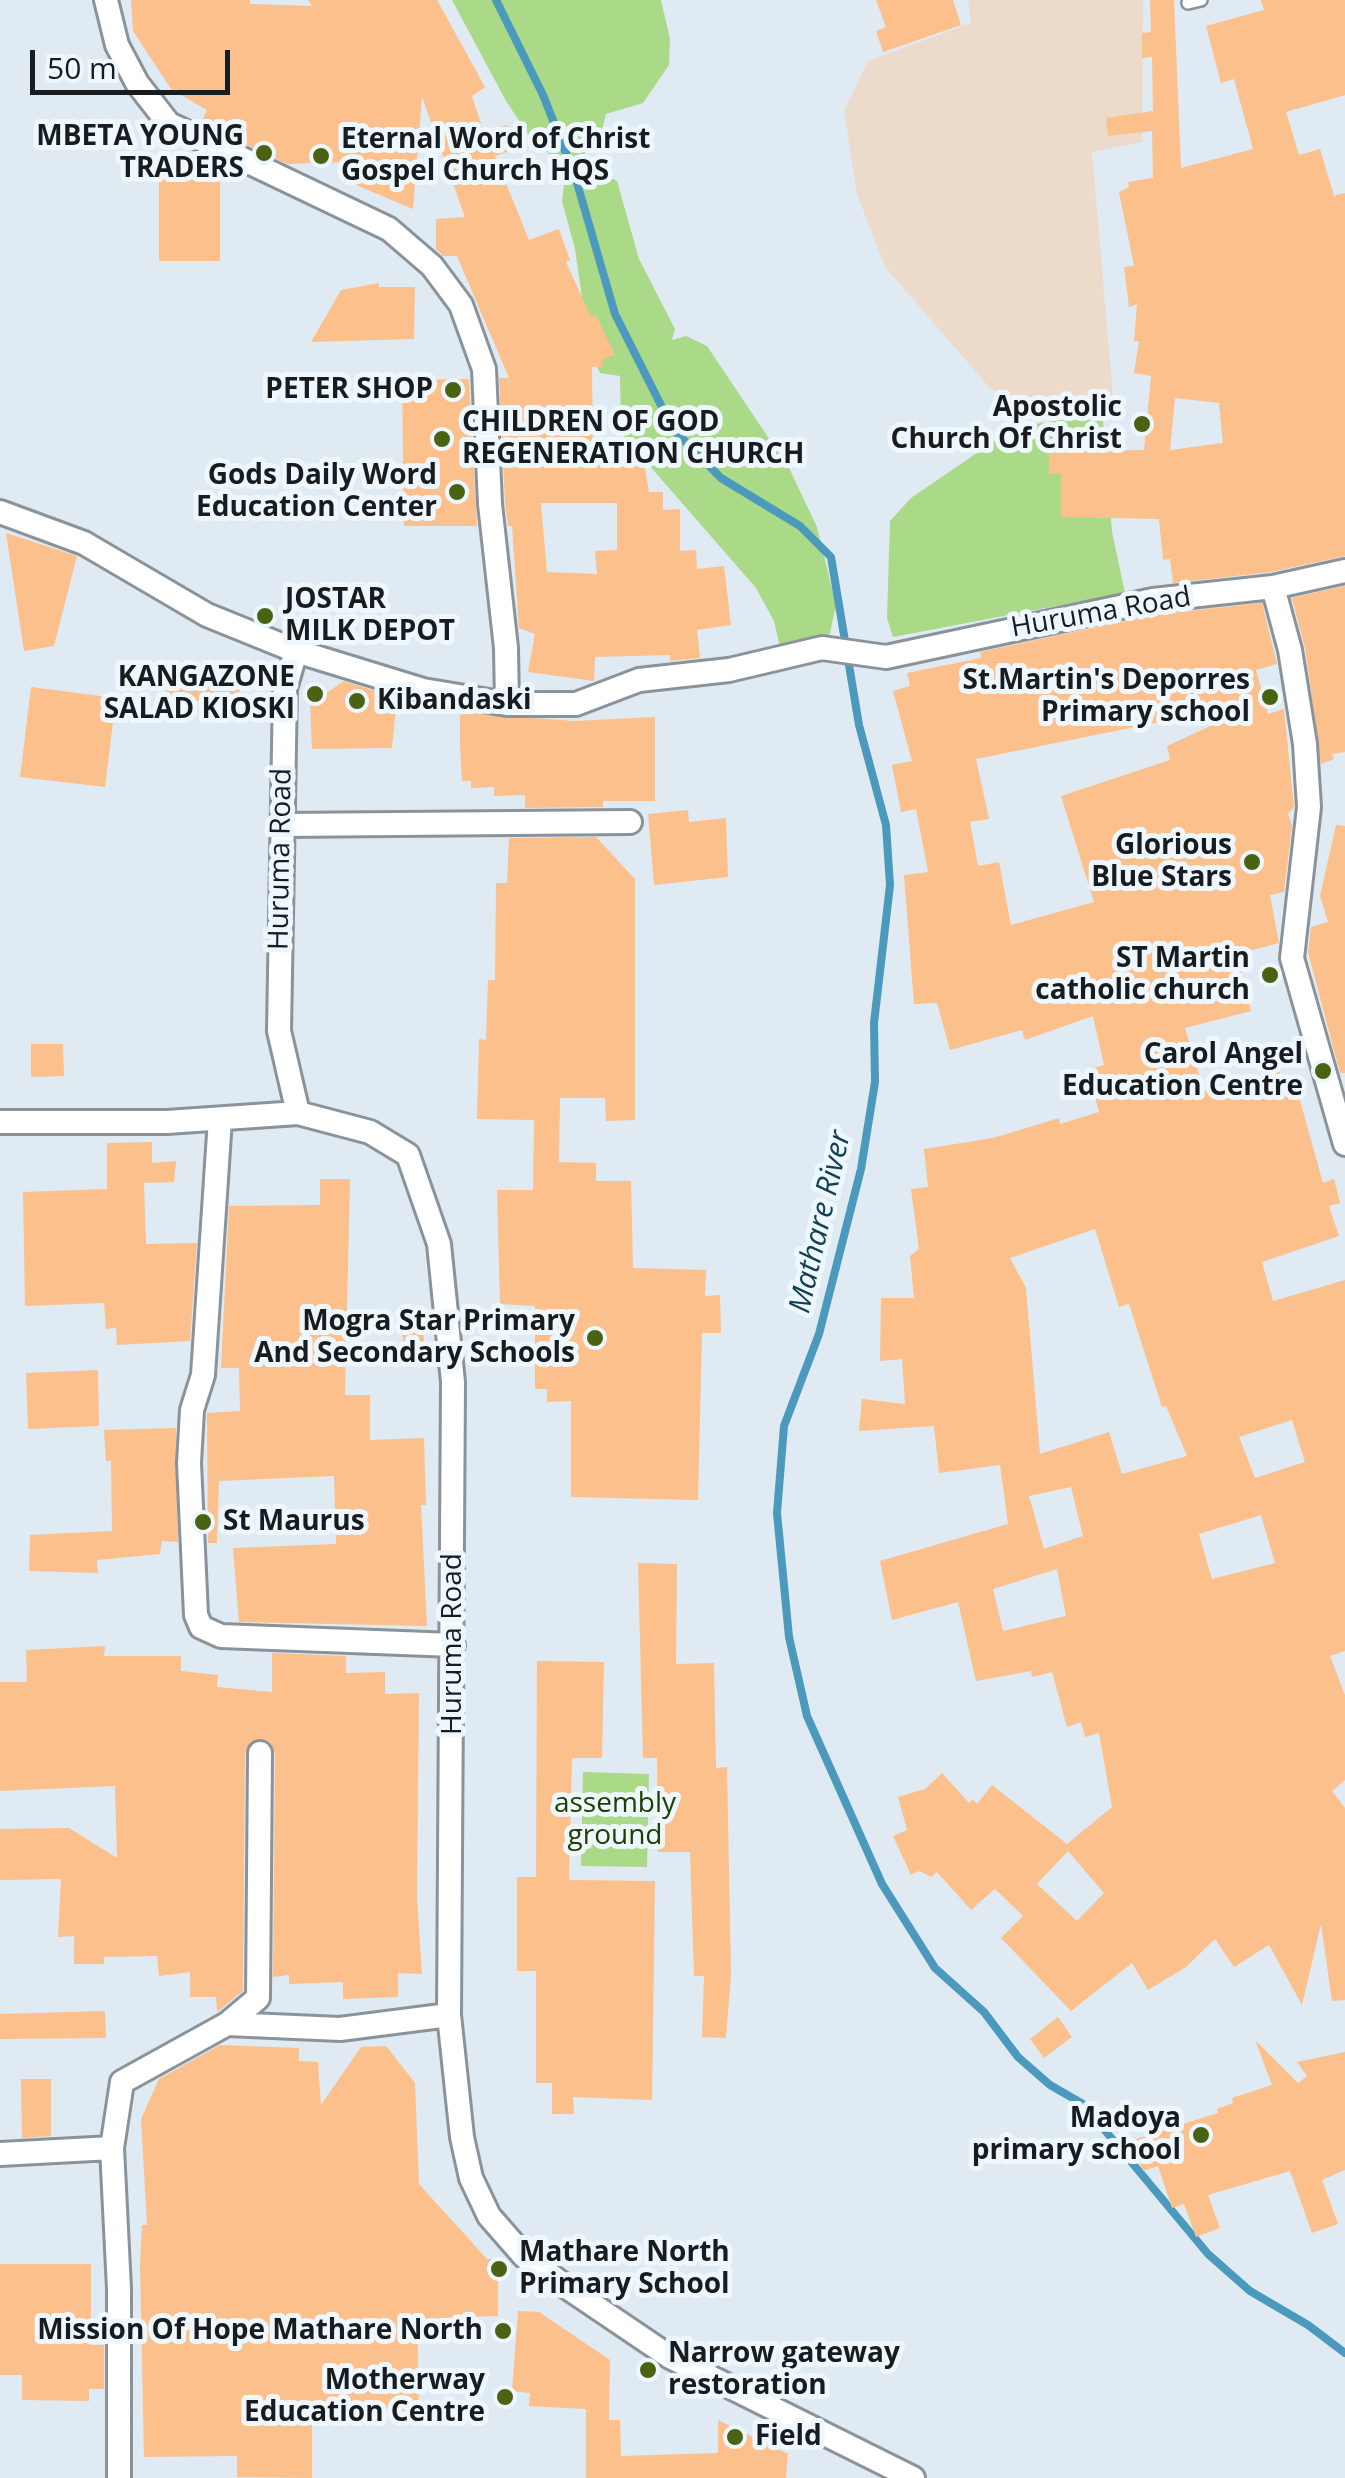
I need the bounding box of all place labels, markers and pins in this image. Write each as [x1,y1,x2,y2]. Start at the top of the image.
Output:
place label: MBETA YOUNG TRADERS [36,120,244,186]
place label: Eternal Word of Christ Gospel Church HQS [341,123,650,189]
marker: MBETA YOUNG TRADERS [253,142,275,164]
marker: Eternal Word of Christ Gospel Church HQS [310,145,332,167]
place label: PETER SHOP [265,373,433,407]
marker: PETER SHOP [442,379,464,401]
place label: Apostolic Church Of Christ [891,391,1122,457]
place label: CHILDREN OF GOD REGENERATION CHURCH [462,406,804,472]
marker: Apostolic Church Of Christ [1131,413,1153,435]
marker: CHILDREN OF GOD REGENERATION CHURCH [431,428,453,450]
place label: Gods Daily Word Education Center [196,459,437,525]
marker: Gods Daily Word Education Center [446,481,468,503]
place label: JOSTAR MILK DEPOT [285,583,455,649]
marker: JOSTAR MILK DEPOT [254,605,276,627]
place label: KANGAZONE SALAD KIOSKI [104,661,295,727]
place label: St.Martin's Deporres Primary school [962,664,1250,730]
marker: KANGAZONE SALAD KIOSKI [304,683,326,705]
place label: Kibandaski [377,684,532,718]
marker: St.Martin's Deporres Primary school [1259,686,1281,708]
marker: Kibandaski [346,690,368,712]
place label: Glorious Blue Stars [1091,829,1232,895]
marker: Glorious Blue Stars [1241,851,1263,873]
place label: ST Martin catholic church [1035,942,1250,1008]
marker: ST Martin catholic church [1259,964,1281,986]
place label: Carol Angel Education Centre [1062,1038,1303,1104]
marker: Carol Angel Education Centre [1312,1060,1334,1082]
place label: Mogra Star Primary And Secondary Schools [254,1305,575,1371]
marker: Mogra Star Primary And Secondary Schools [584,1327,606,1349]
place label: St Maurus [223,1505,365,1539]
marker: St Maurus [192,1511,214,1533]
place label: Madoya primary school [972,2102,1181,2168]
marker: Madoya primary school [1190,2124,1212,2146]
place label: Mathare North Primary School [519,2236,730,2302]
marker: Mathare North Primary School [488,2258,510,2280]
place label: Mission Of Hope Mathare North [37,2314,483,2348]
marker: Mission Of Hope Mathare North [492,2320,514,2342]
place label: Narrow gateway restoration [668,2337,900,2403]
marker: Narrow gateway restoration [637,2359,659,2381]
place label: Motherway Education Centre [244,2364,485,2430]
marker: Motherway Education Centre [494,2386,516,2408]
place label: Field [755,2420,822,2454]
marker: Field [724,2426,746,2448]

